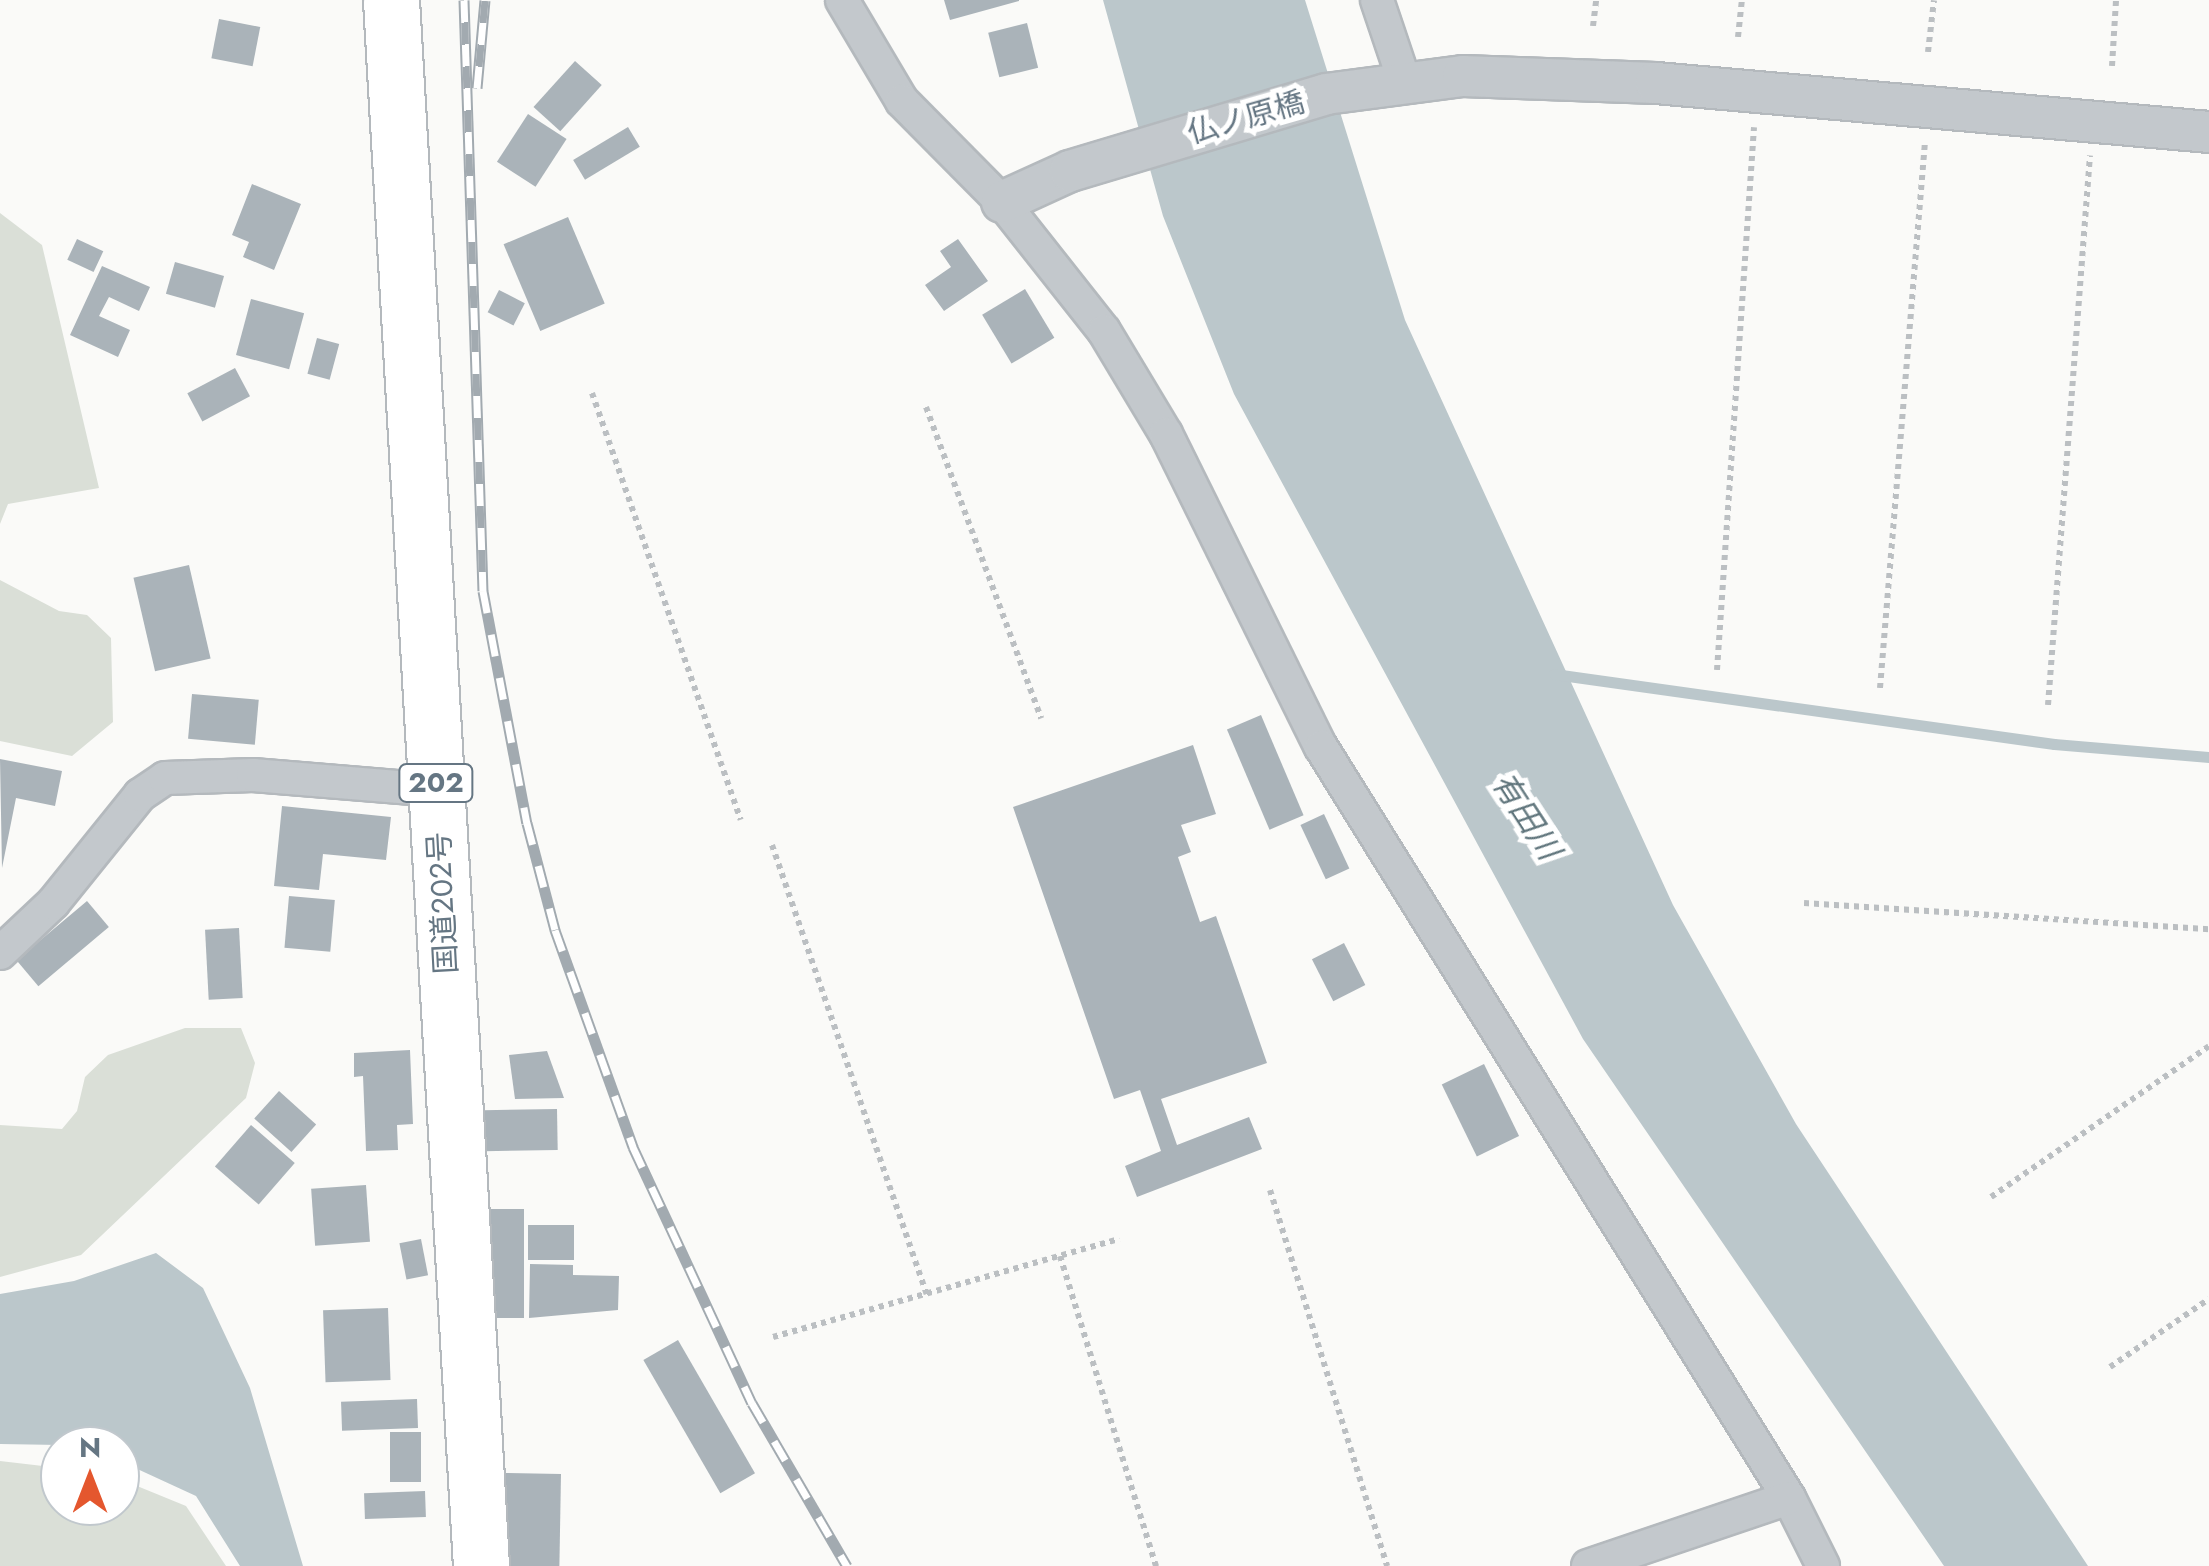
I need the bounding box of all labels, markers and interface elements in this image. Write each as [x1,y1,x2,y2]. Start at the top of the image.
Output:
street label: 仏ノ原橋 [1183,84,1309,152]
road number: 202 [396,760,476,806]
water label: 有田川 [1484,765,1568,867]
street label: 国道202号 [421,831,465,975]
north arrow [40,1426,140,1526]
text: N [79,1427,101,1468]

